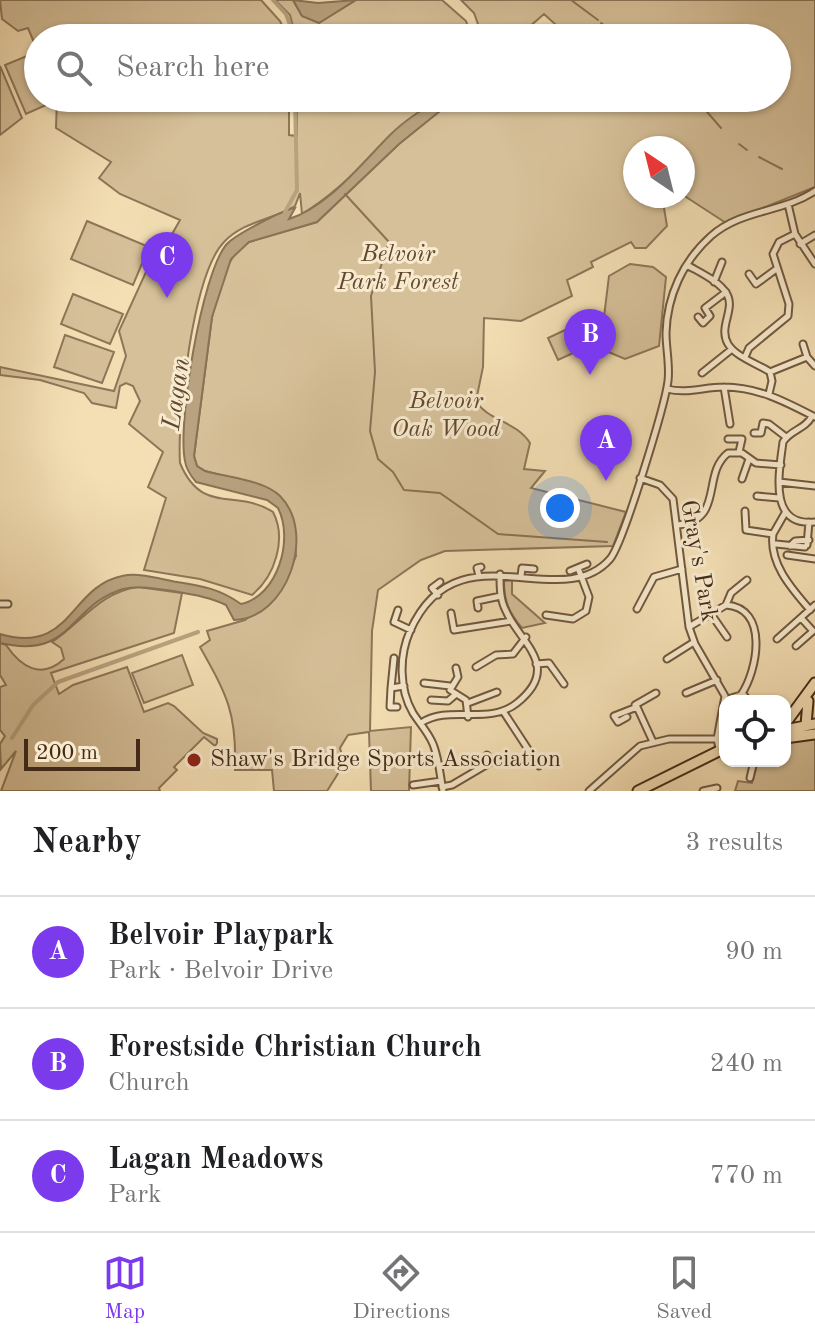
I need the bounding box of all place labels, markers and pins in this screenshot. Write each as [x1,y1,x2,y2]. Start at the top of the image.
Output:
pin: C [141,232,193,298]
pin: B [564,309,616,375]
pin: A [580,415,632,481]
place label: Shaw's Bridge Sports Association [210,748,561,772]
marker: Shaw's Bridge Sports Association [185,751,203,769]

